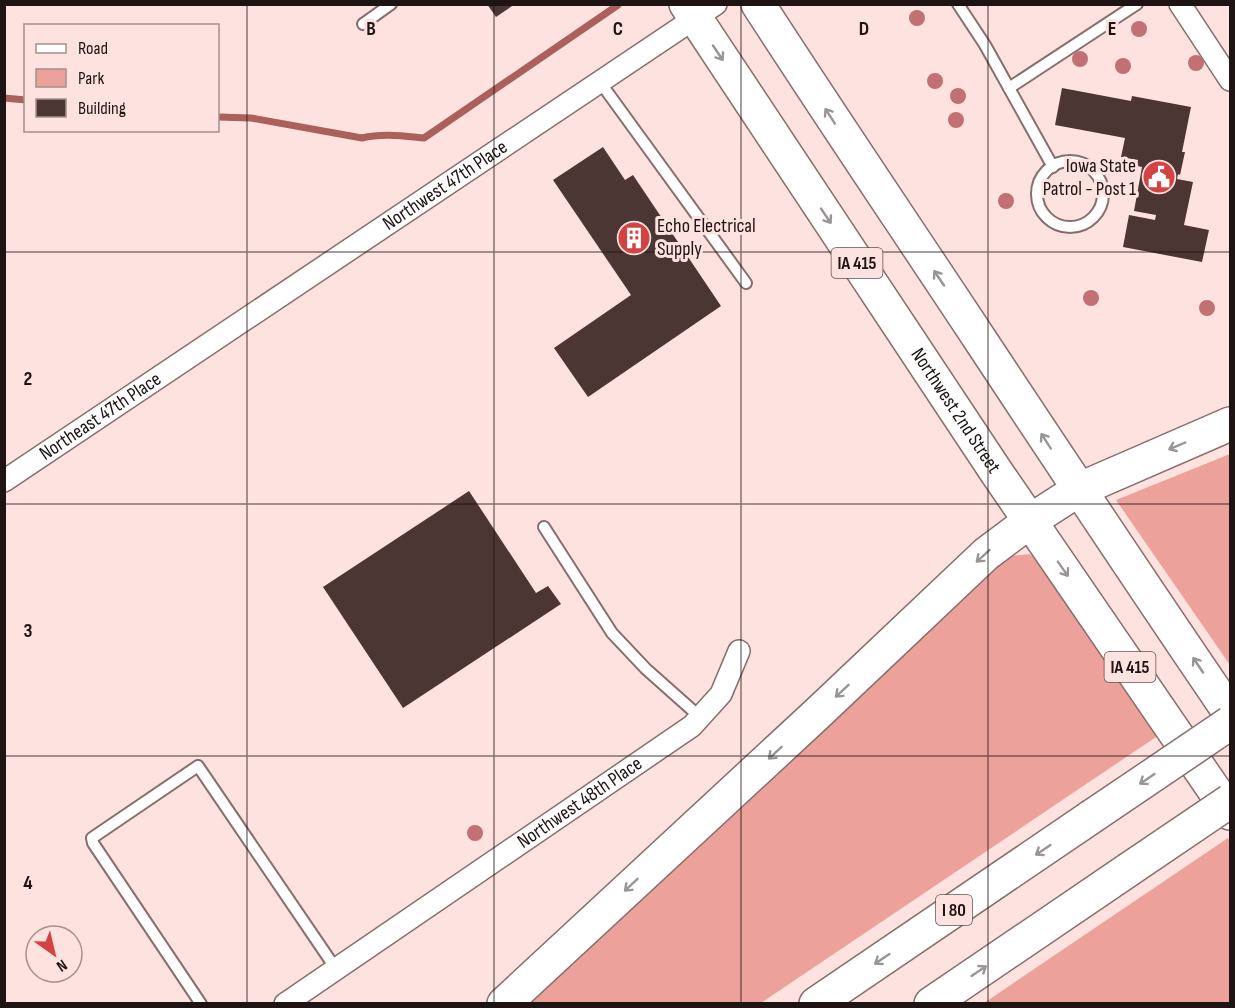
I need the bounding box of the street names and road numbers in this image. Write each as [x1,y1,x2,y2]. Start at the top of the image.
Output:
street label: Northwest 47th Place [378,135,512,236]
road number: IA 415 [832,248,882,278]
street label: Northwest 2nd Street [906,343,1006,478]
street label: Northeast 47th Place [35,367,166,466]
road number: IA 415 [1104,652,1156,682]
street label: Northwest 48th Place [513,752,647,854]
road number: I 80 [936,895,972,925]

